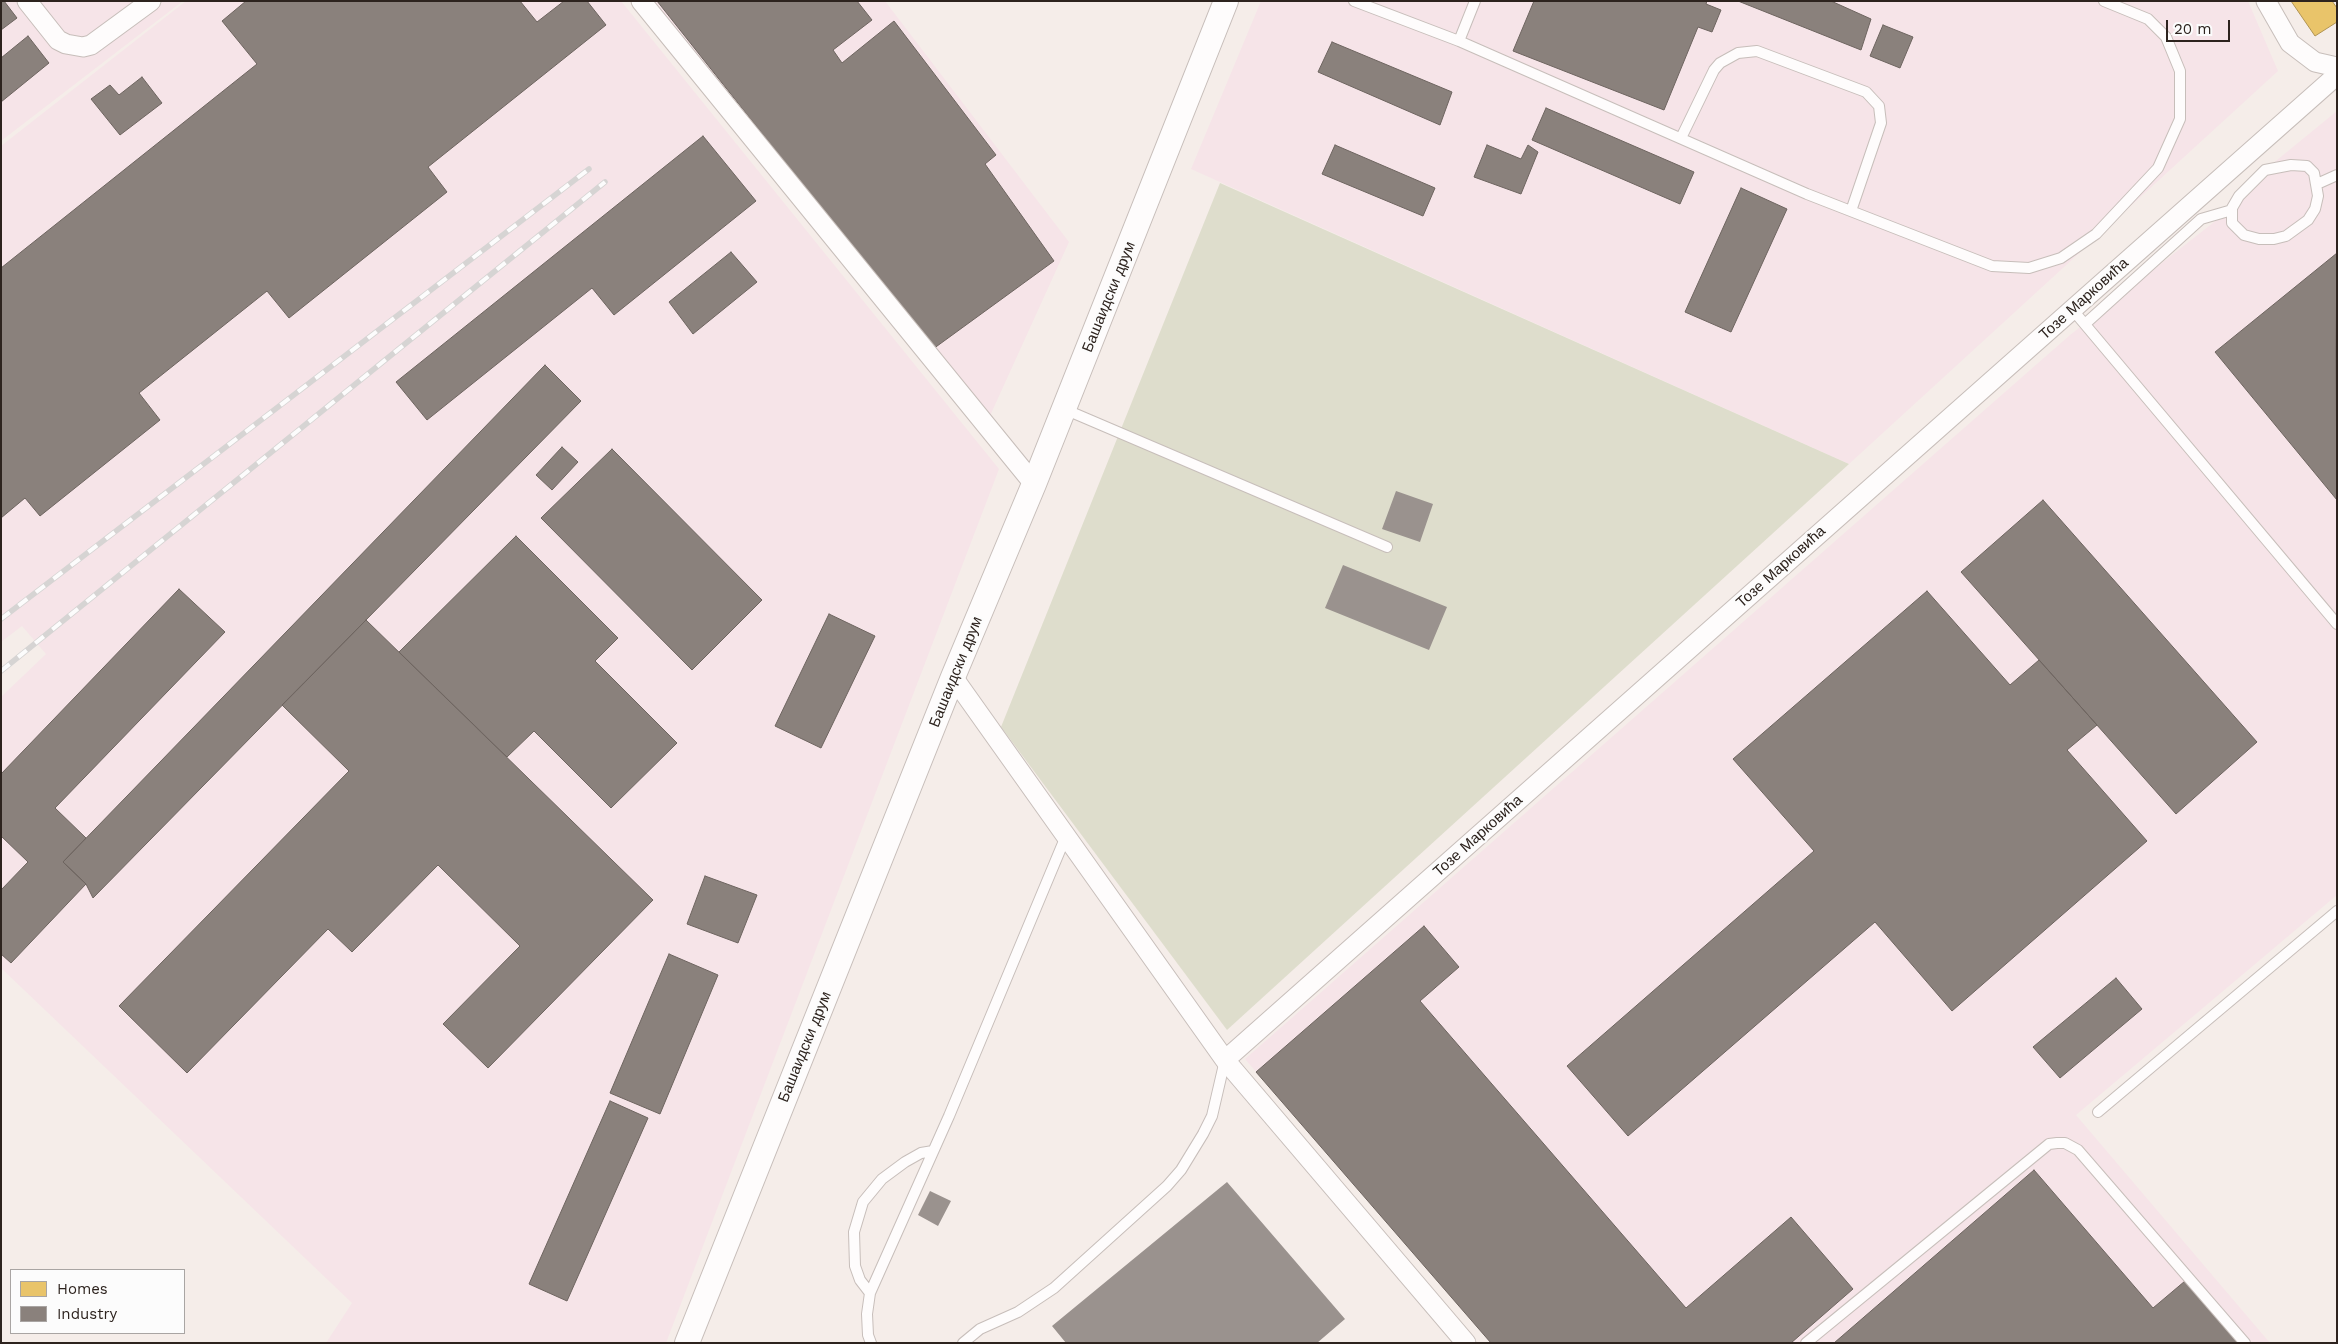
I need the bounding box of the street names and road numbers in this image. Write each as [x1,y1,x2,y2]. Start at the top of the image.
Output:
street label: Башаидски друм [1079,239,1139,355]
street label: Тозе Марковића [2036,254,2132,344]
street label: Тозе Марковића [1733,522,1829,612]
street label: Башаидски друм [926,614,986,730]
street label: Тозе Марковића [1430,791,1526,881]
street label: Башаидски друм [775,989,835,1105]

